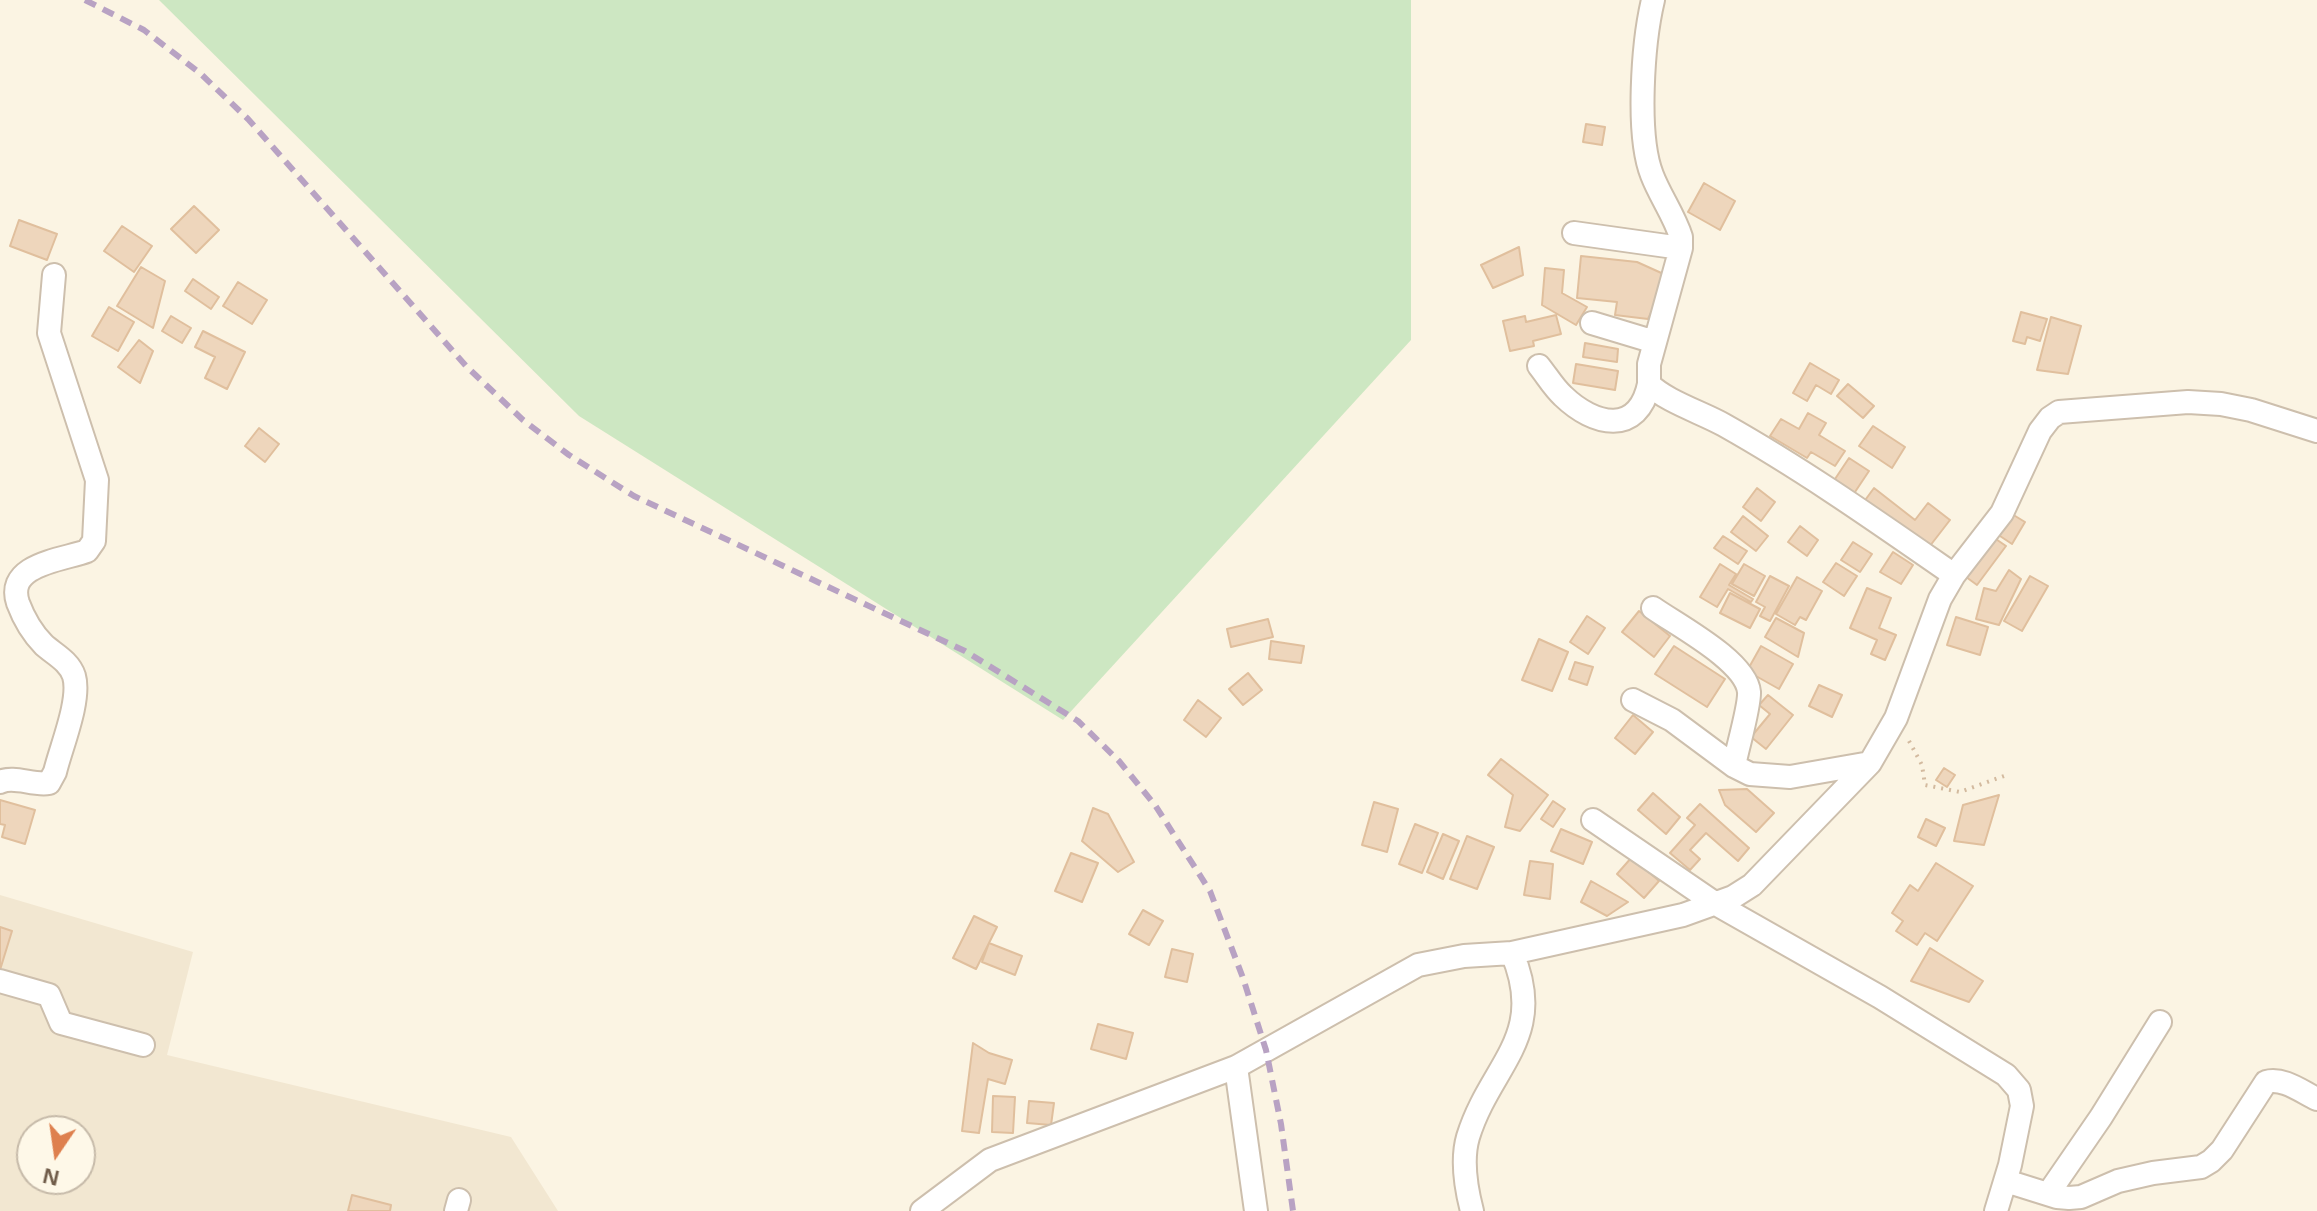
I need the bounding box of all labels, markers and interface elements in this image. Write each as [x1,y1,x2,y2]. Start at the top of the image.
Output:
north arrow [16,1115,96,1195]
text: N [40,1163,61,1191]

